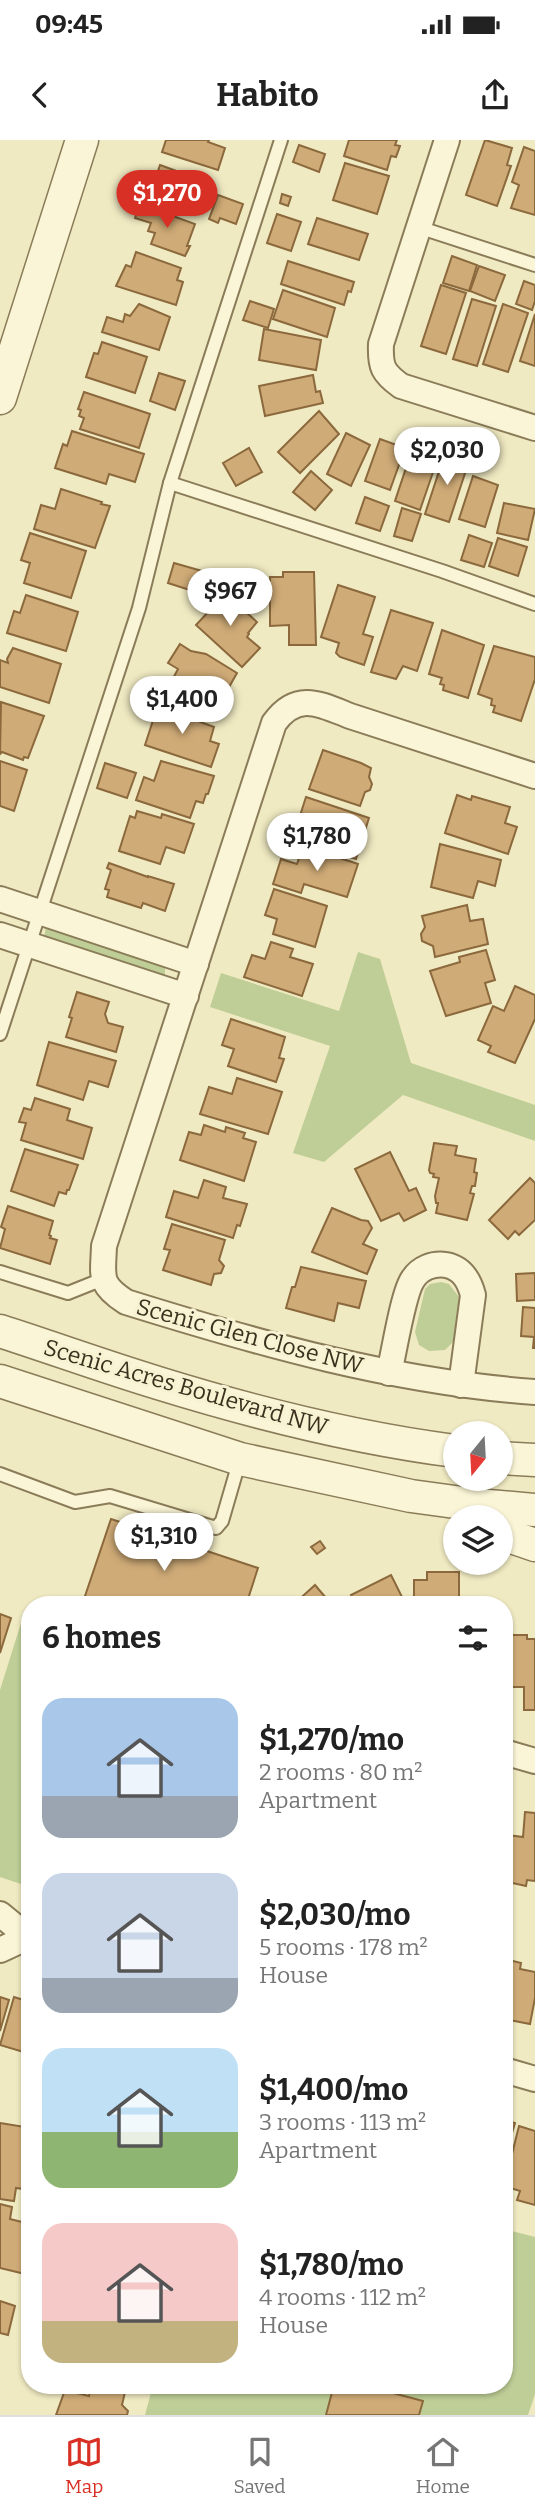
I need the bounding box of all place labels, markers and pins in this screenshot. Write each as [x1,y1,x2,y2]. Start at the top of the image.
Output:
pin: $1,270 [110,171,224,230]
pin: $2,030 [390,428,504,487]
pin: $967 [189,568,271,628]
pin: $1,400 [125,676,239,736]
pin: $1,780 [260,814,374,873]
pin: $1,310 [107,1514,221,1573]

